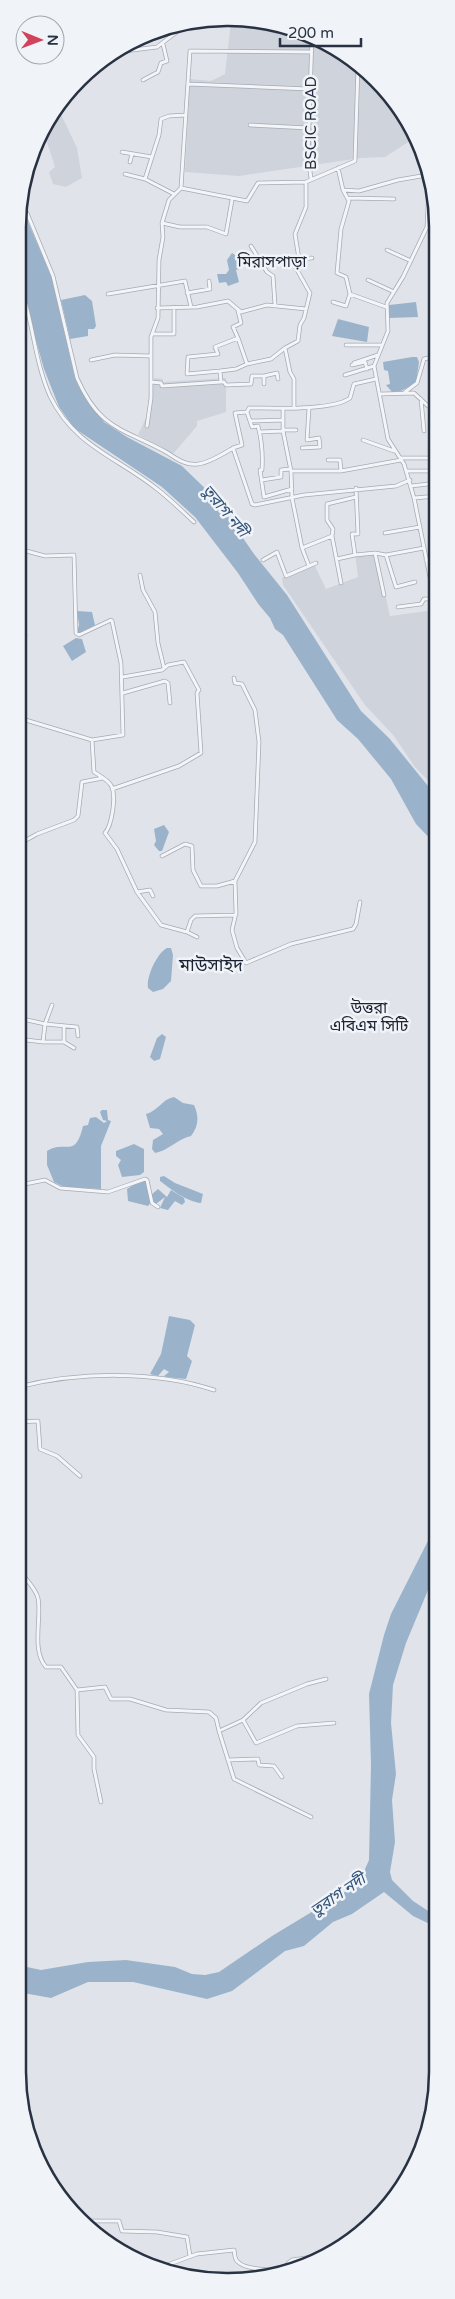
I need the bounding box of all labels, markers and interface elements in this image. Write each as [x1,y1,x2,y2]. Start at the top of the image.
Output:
north arrow [15,15,65,65]
scale bar [280,15,361,47]
text: 200 m [288,24,334,42]
text: N [44,34,61,46]
street label: BSCIC ROAD [302,76,320,170]
district label: মিরাসপাড়া [236,252,307,272]
water label: তুরাগ নদী [197,481,254,543]
district label: মাউসাইদ [178,954,244,976]
district label: উত্তরা এবিএম সিটি [330,998,408,1036]
water label: তুরাগ নদী [307,1868,372,1921]

